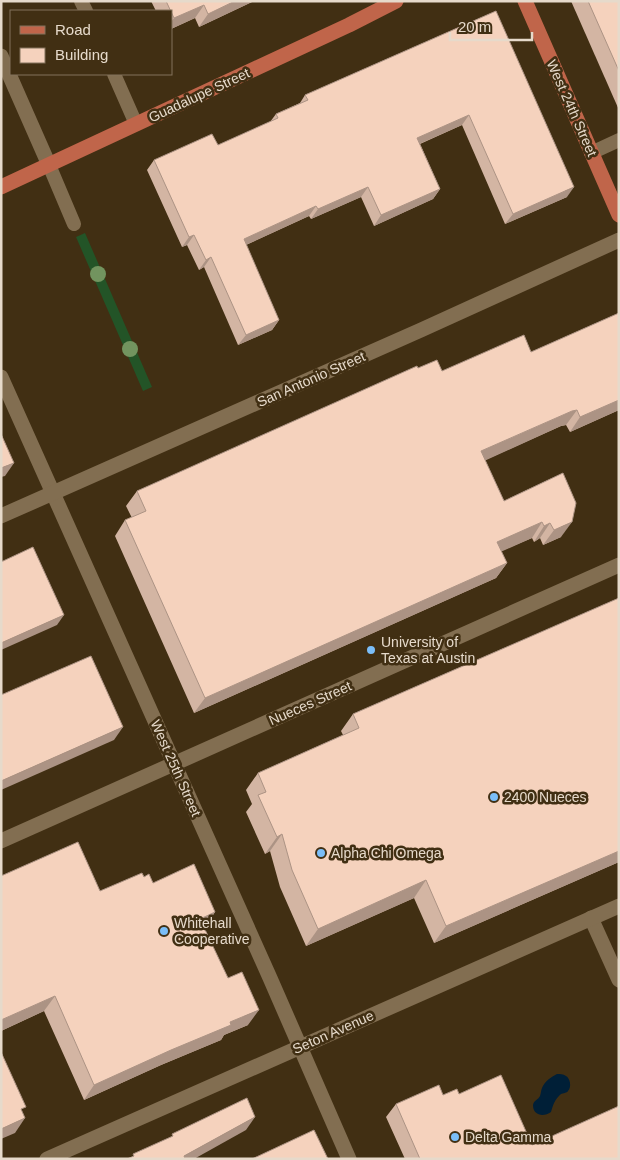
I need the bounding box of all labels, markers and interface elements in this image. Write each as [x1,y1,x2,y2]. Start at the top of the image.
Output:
legend [10,10,172,75]
scale bar [450,10,532,42]
text: 20 m [458,18,491,35]
text: Road [55,21,91,38]
text: Building [55,46,108,63]
street label: West 24th Street [544,57,601,159]
street label: Guadalupe Street [146,65,252,125]
street label: San Antonio Street [254,348,368,410]
place label: University of Texas at Austin [381,634,475,666]
marker: University of Texas at Austin [365,644,377,656]
street label: Nueces Street [266,678,354,728]
street label: West 25th Street [148,717,205,819]
place label: 2400 Nueces [504,789,587,805]
marker: 2400 Nueces [488,791,500,803]
place label: Alpha Chi Omega [331,845,442,861]
marker: Alpha Chi Omega [315,847,327,859]
place label: Whitehall Cooperative [174,915,250,947]
marker: Whitehall Cooperative [158,925,170,937]
street label: Seton Avenue [290,1007,376,1057]
place label: Delta Gamma [465,1129,552,1145]
marker: Delta Gamma [449,1131,461,1143]

